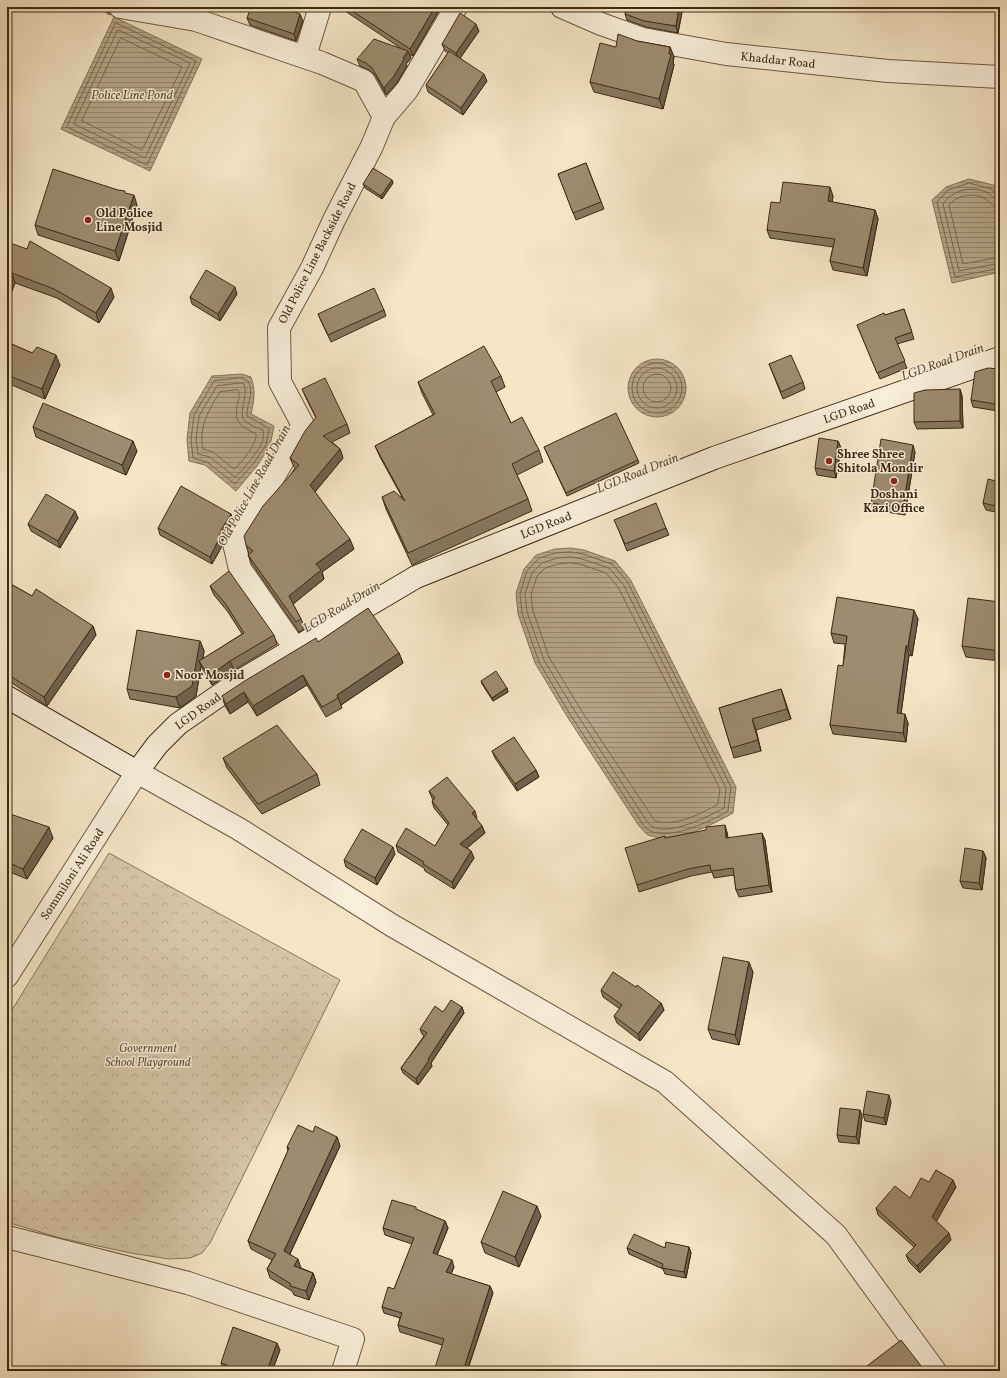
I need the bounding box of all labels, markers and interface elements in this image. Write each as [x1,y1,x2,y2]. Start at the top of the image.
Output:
street label: Khaddar Road [740,49,816,73]
water label: Police Line Pond [91,87,173,105]
street label: Old Police Line Backside Road [275,180,361,327]
place label: Old Police Line Mosjid [96,206,163,236]
marker: Old Police Line Mosjid [83,215,93,225]
water label: LGD Road Drain [899,339,987,386]
street label: LGD Road [821,396,878,428]
water label: Old Police Line Road Drain [214,422,296,550]
place label: Shree Shree Shitola Mondir [837,447,923,477]
water label: LGD Road Drain [594,449,682,498]
marker: Shree Shree Shitola Mondir [824,456,834,466]
marker: Doshani Kazi Office [889,476,899,486]
place label: Doshani Kazi Office [863,487,925,517]
street label: LGD Road [518,508,575,543]
water label: LGD Road Drain [300,577,384,638]
place label: Noor Mosjid [175,668,245,684]
marker: Noor Mosjid [162,670,172,680]
street label: LGD Road [172,689,225,734]
street label: Sommiloni Ali Road [37,825,109,923]
park label: Government School Playground [105,1041,191,1071]

